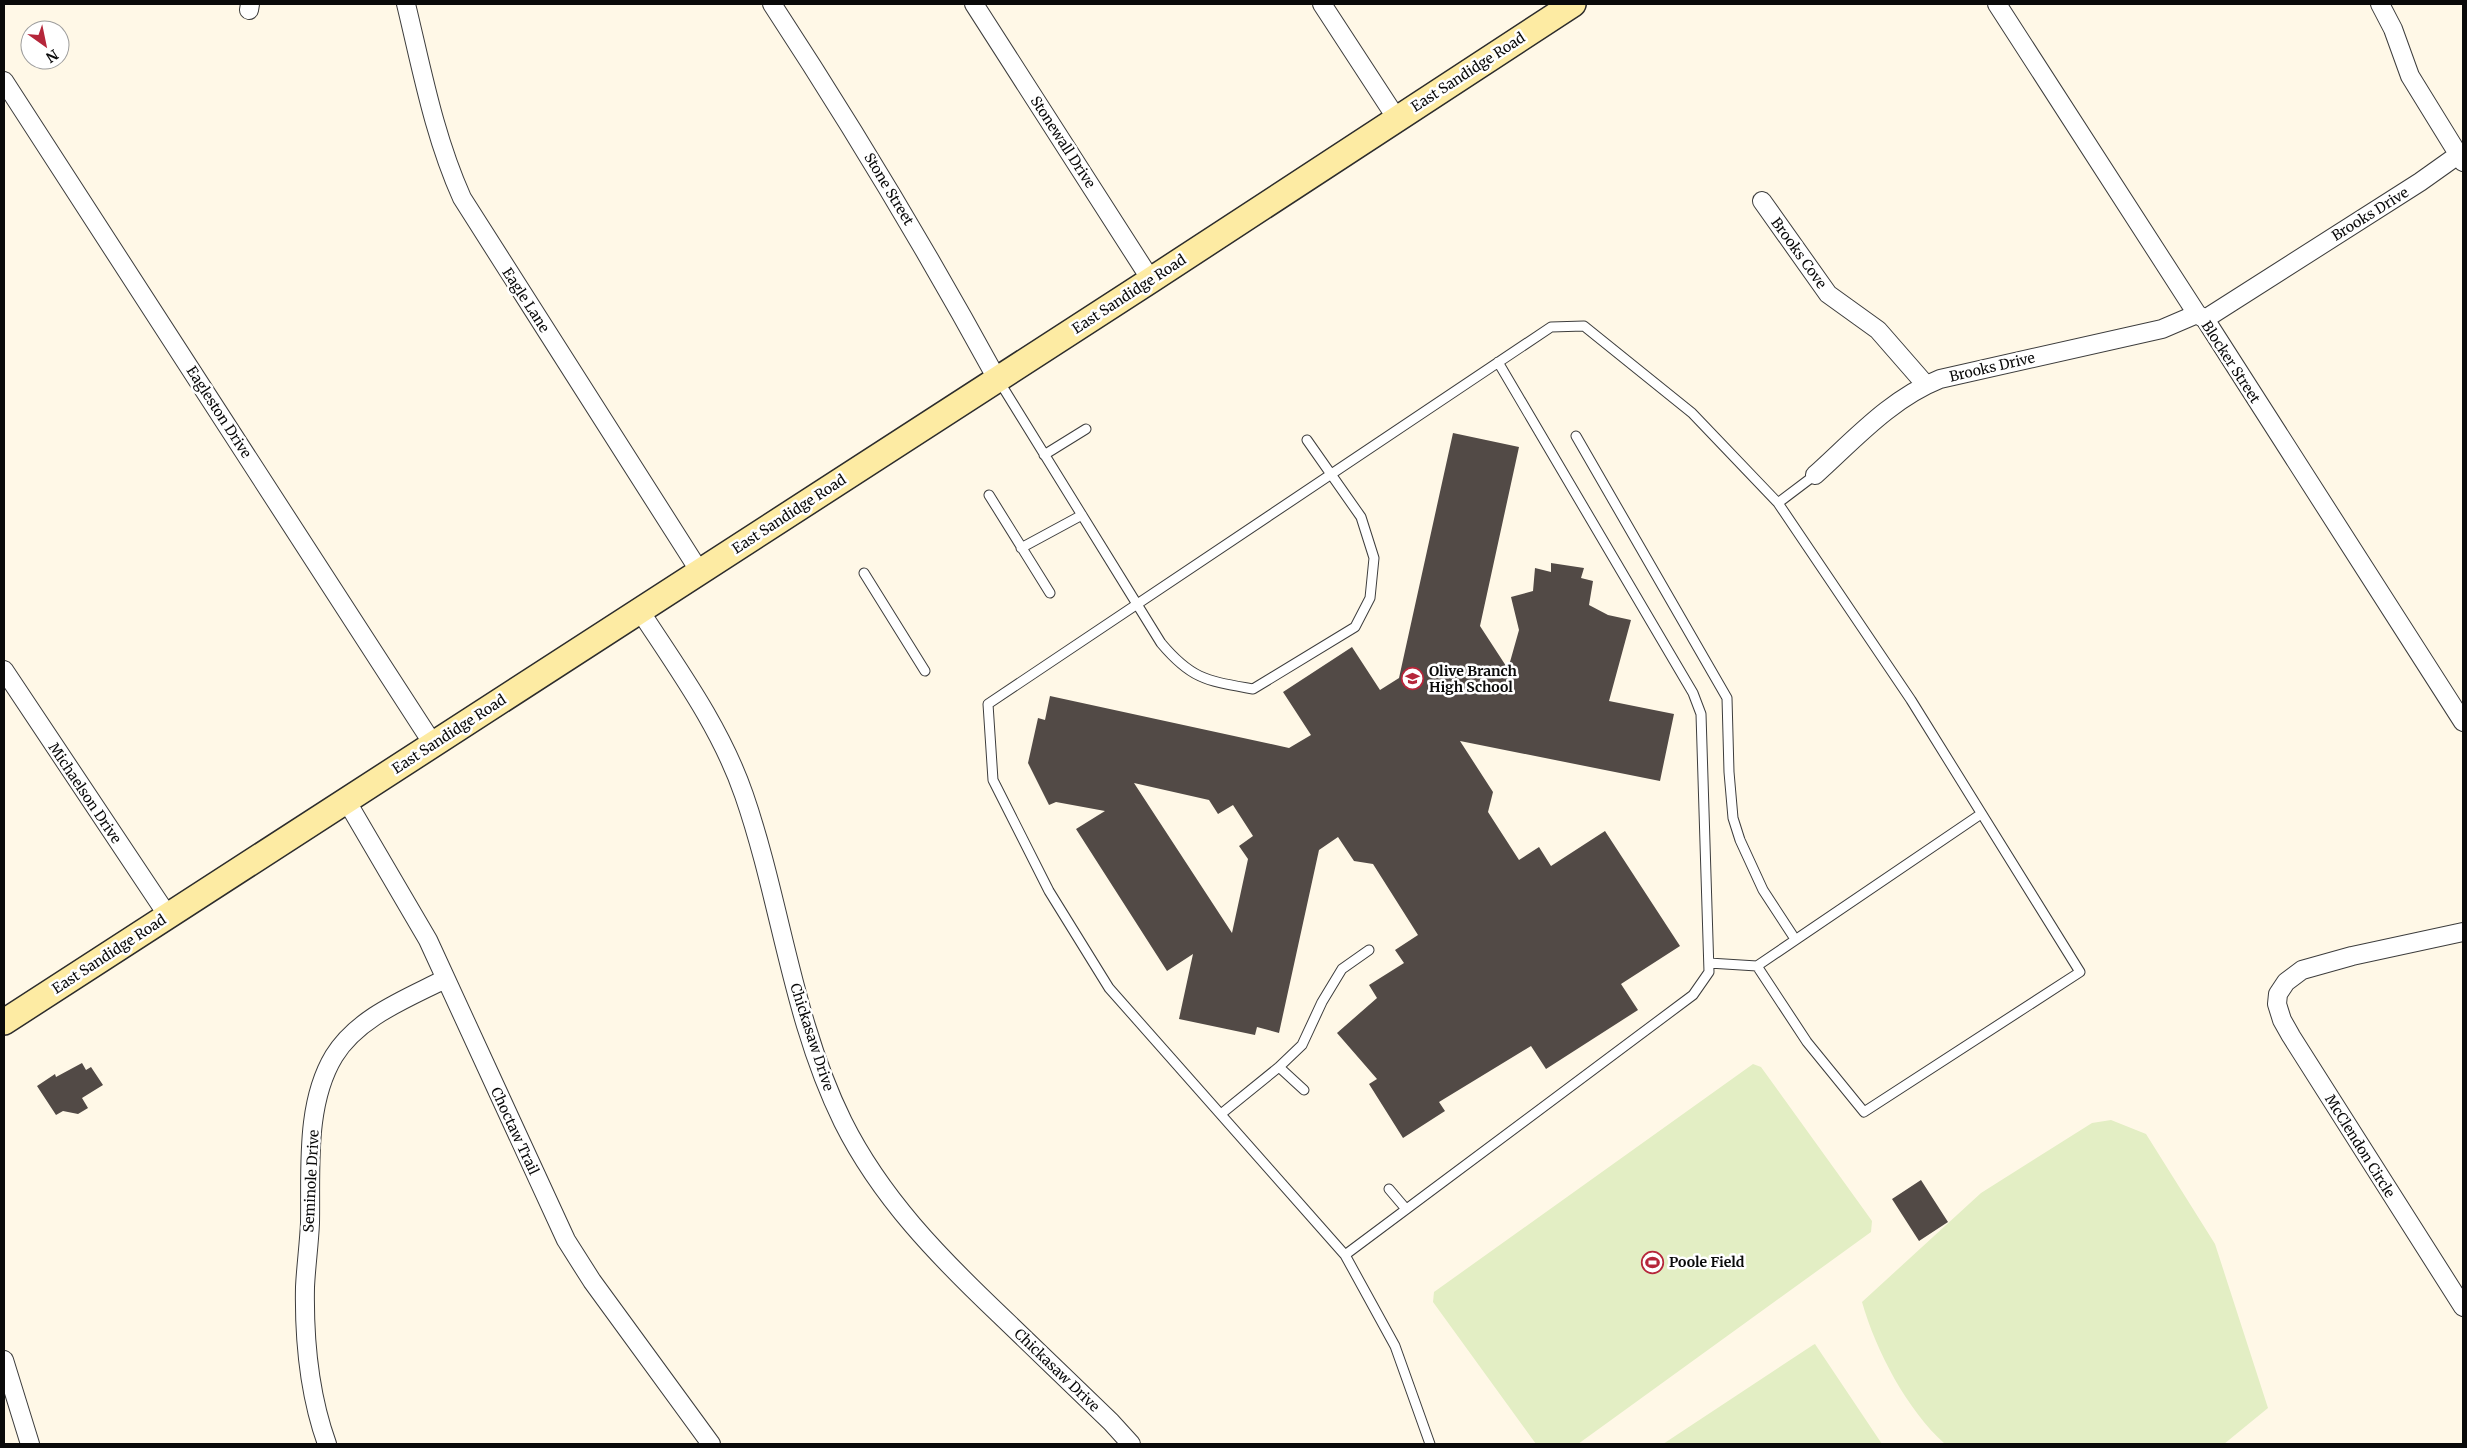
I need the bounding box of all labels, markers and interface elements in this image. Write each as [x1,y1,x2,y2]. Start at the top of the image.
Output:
north arrow [20,20,70,70]
street label: East Sandidge Road [1408,28,1529,116]
text: N [43,45,62,66]
street label: Stonewall Drive [1027,93,1099,191]
street label: Stone Street [860,149,918,229]
street label: Brooks Drive [2328,183,2412,245]
street label: Brooks Cove [1767,214,1831,292]
street label: East Sandidge Road [1069,250,1190,338]
street label: Eagle Lane [498,264,554,336]
street label: Blocker Street [2198,317,2265,407]
street label: Brooks Drive [1947,348,2037,386]
street label: Eagleston Drive [183,363,255,461]
street label: East Sandidge Road [729,470,850,558]
place label: Olive Branch High School [1429,662,1518,696]
school or university icon: Olive Branch High School [1401,667,1425,691]
street label: East Sandidge Road [389,690,510,778]
street label: Michaelson Drive [45,739,125,847]
street label: East Sandidge Road [49,910,170,998]
street label: Chickasaw Drive [786,981,838,1093]
street label: Choctaw Trail [487,1084,543,1178]
street label: McClendon Circle [2321,1091,2399,1201]
street label: Seminole Drive [299,1129,323,1233]
sports icon: Poole Field [1641,1250,1665,1274]
place label: Poole Field [1669,1253,1745,1271]
street label: Chickasaw Drive [1010,1325,1104,1415]

